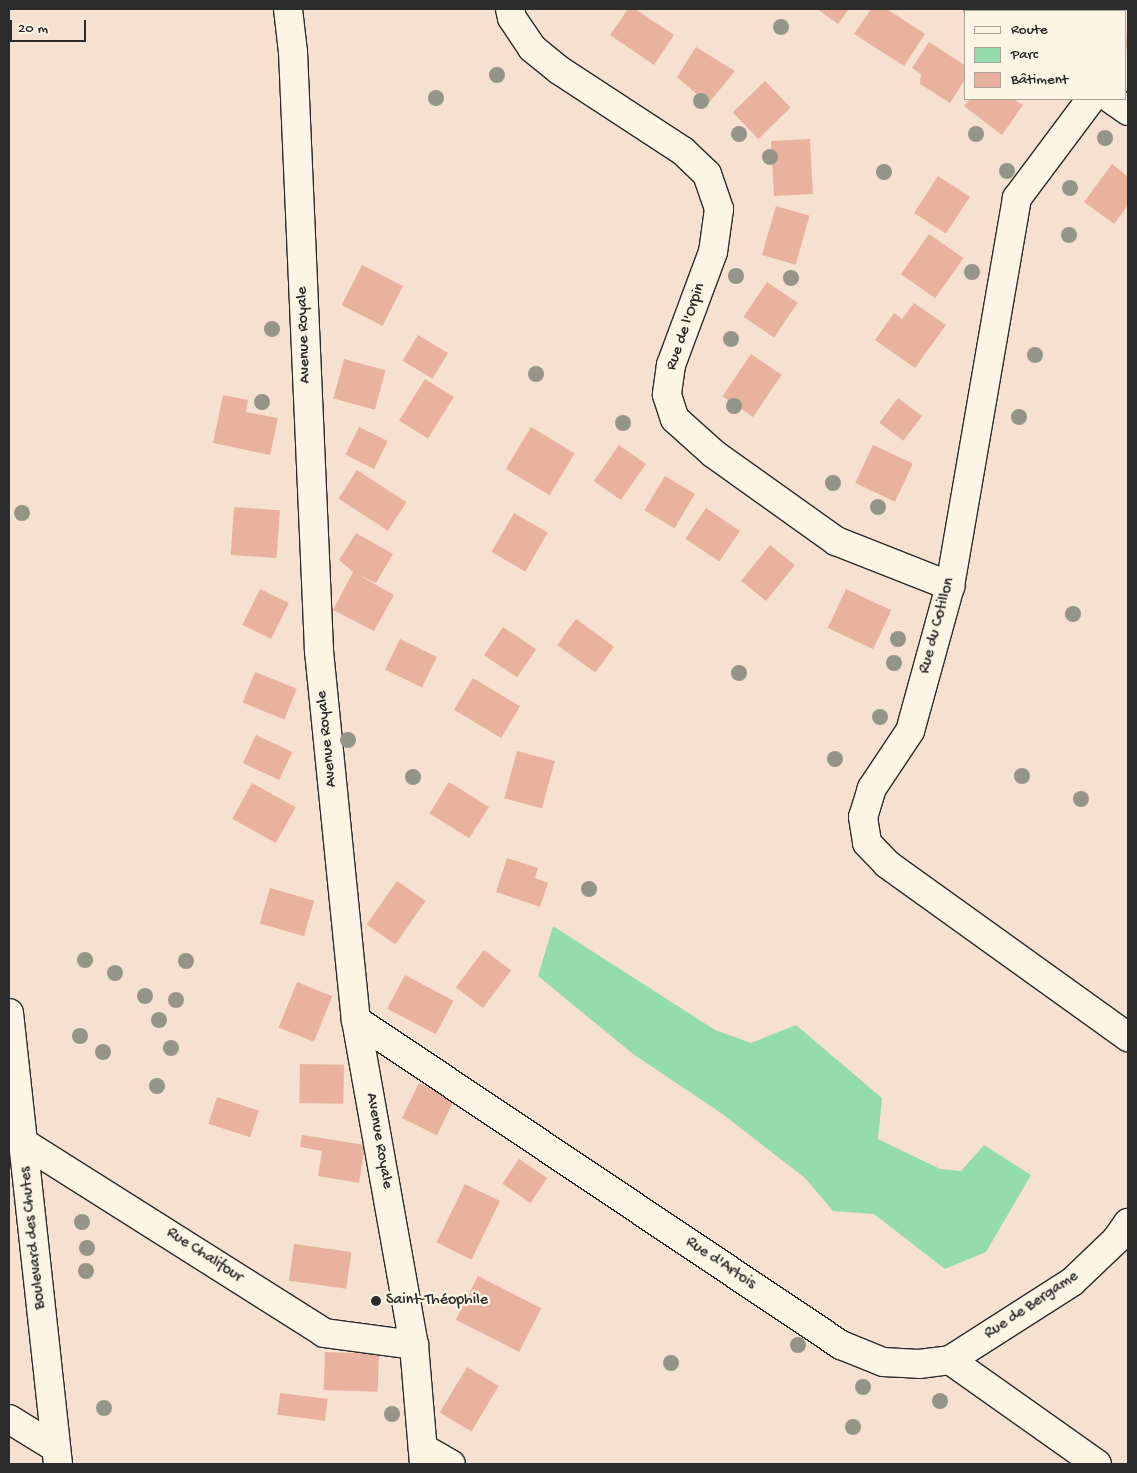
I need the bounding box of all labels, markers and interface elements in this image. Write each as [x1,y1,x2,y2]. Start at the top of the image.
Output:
scale bar [12,10,89,42]
legend [964,10,1127,100]
text: 20 m [18,20,48,38]
text: Route [1011,21,1048,39]
text: Parc [1011,46,1038,64]
text: Bâtiment [1011,71,1068,89]
street label: Rue de l'Orpin [663,281,711,373]
street label: Avenue Royale [294,286,316,384]
street label: Rue du Cotillon [916,576,960,676]
street label: Avenue Royale [313,690,343,788]
street label: Avenue Royale [360,1092,396,1190]
street label: Boulevard des Chutes [17,1166,51,1310]
street label: Rue Chalifour [162,1224,246,1288]
street label: Rue d'Artois [681,1233,759,1295]
street label: Rue de Bergame [981,1268,1083,1344]
place label: Saint-Théophile [386,1291,488,1311]
marker: Saint-Théophile [370,1295,382,1307]

